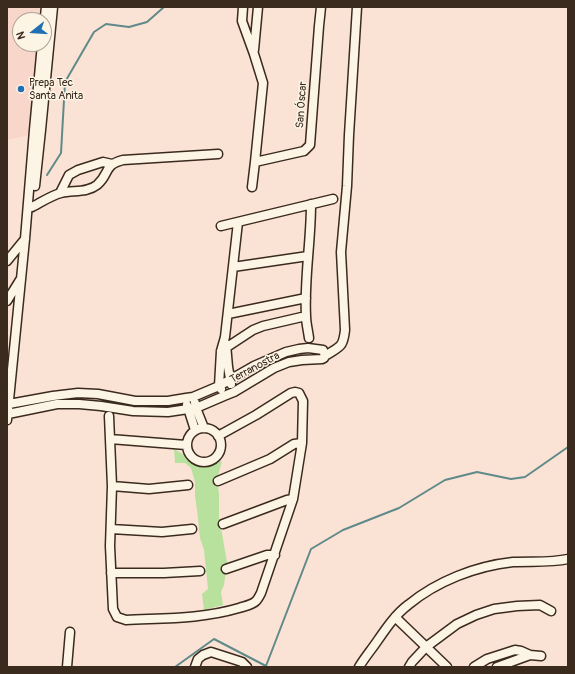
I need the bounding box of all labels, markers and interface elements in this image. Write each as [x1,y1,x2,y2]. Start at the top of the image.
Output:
north arrow [12,12,52,52]
text: N [14,30,28,41]
place label: Prepa Tec Santa Anita [29,76,83,102]
street label: San Óscar [294,81,310,129]
marker: Prepa Tec Santa Anita [16,84,26,94]
street label: Terranostra [228,349,282,387]

